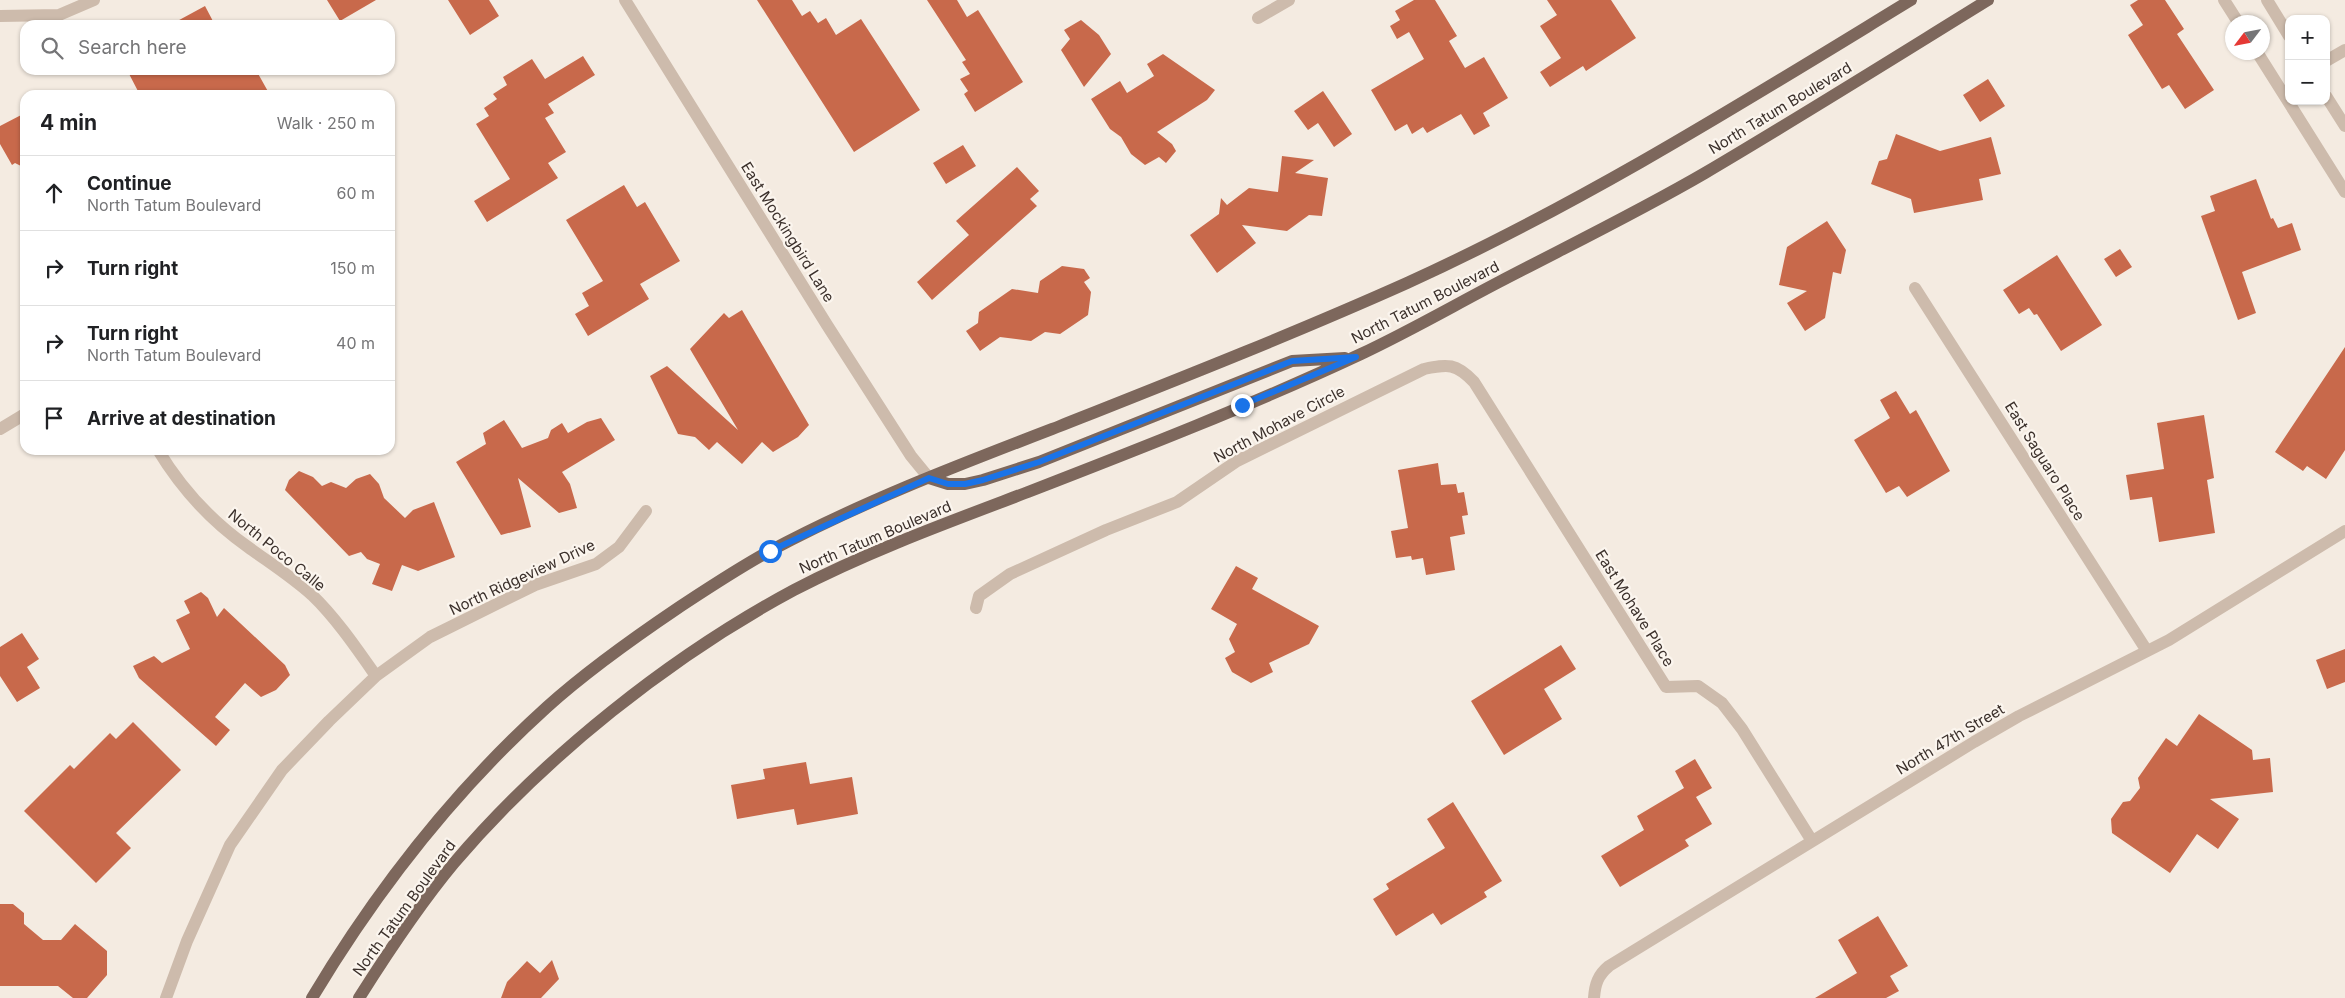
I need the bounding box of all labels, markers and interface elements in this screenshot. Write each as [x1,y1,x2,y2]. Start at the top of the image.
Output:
north arrow [2225,15,2270,60]
map controls [2285,15,2330,105]
button: + [2285,15,2330,60]
search box [20,20,395,75]
icon: search [38,34,66,62]
text: Search here [78,36,187,59]
street label: North Tatum Boulevard [1705,58,1855,158]
button: − [2285,60,2330,105]
text: 4 min [40,110,97,135]
text: Walk · 250 m [277,113,375,133]
street label: East Mockingbird Lane [737,158,839,306]
text: Continue [87,172,172,195]
icon: ahead [40,179,68,207]
text: 60 m [336,183,375,203]
text: North Tatum Boulevard [87,195,261,215]
icon: right [40,254,68,282]
street label: North Tatum Boulevard [1348,256,1502,348]
text: Turn right [87,257,178,280]
text: 150 m [330,258,375,278]
text: Turn right [87,322,178,345]
icon: right [40,329,68,357]
text: 40 m [336,333,375,353]
text: North Tatum Boulevard [87,345,261,365]
street label: North Mohave Circle [1210,381,1348,467]
route end [1231,394,1254,417]
street label: East Saguaro Place [2001,398,2089,524]
icon: arrive [40,404,68,432]
text: Arrive at destination [87,407,276,430]
street label: North Tatum Boulevard [796,496,954,578]
street label: North Poco Calle [224,505,330,595]
street label: North Ridgeview Drive [446,535,598,619]
route start [759,540,782,563]
street label: East Mohave Place [1591,546,1679,670]
street label: North 47th Street [1893,699,2008,779]
street label: North Tatum Boulevard [348,836,460,980]

